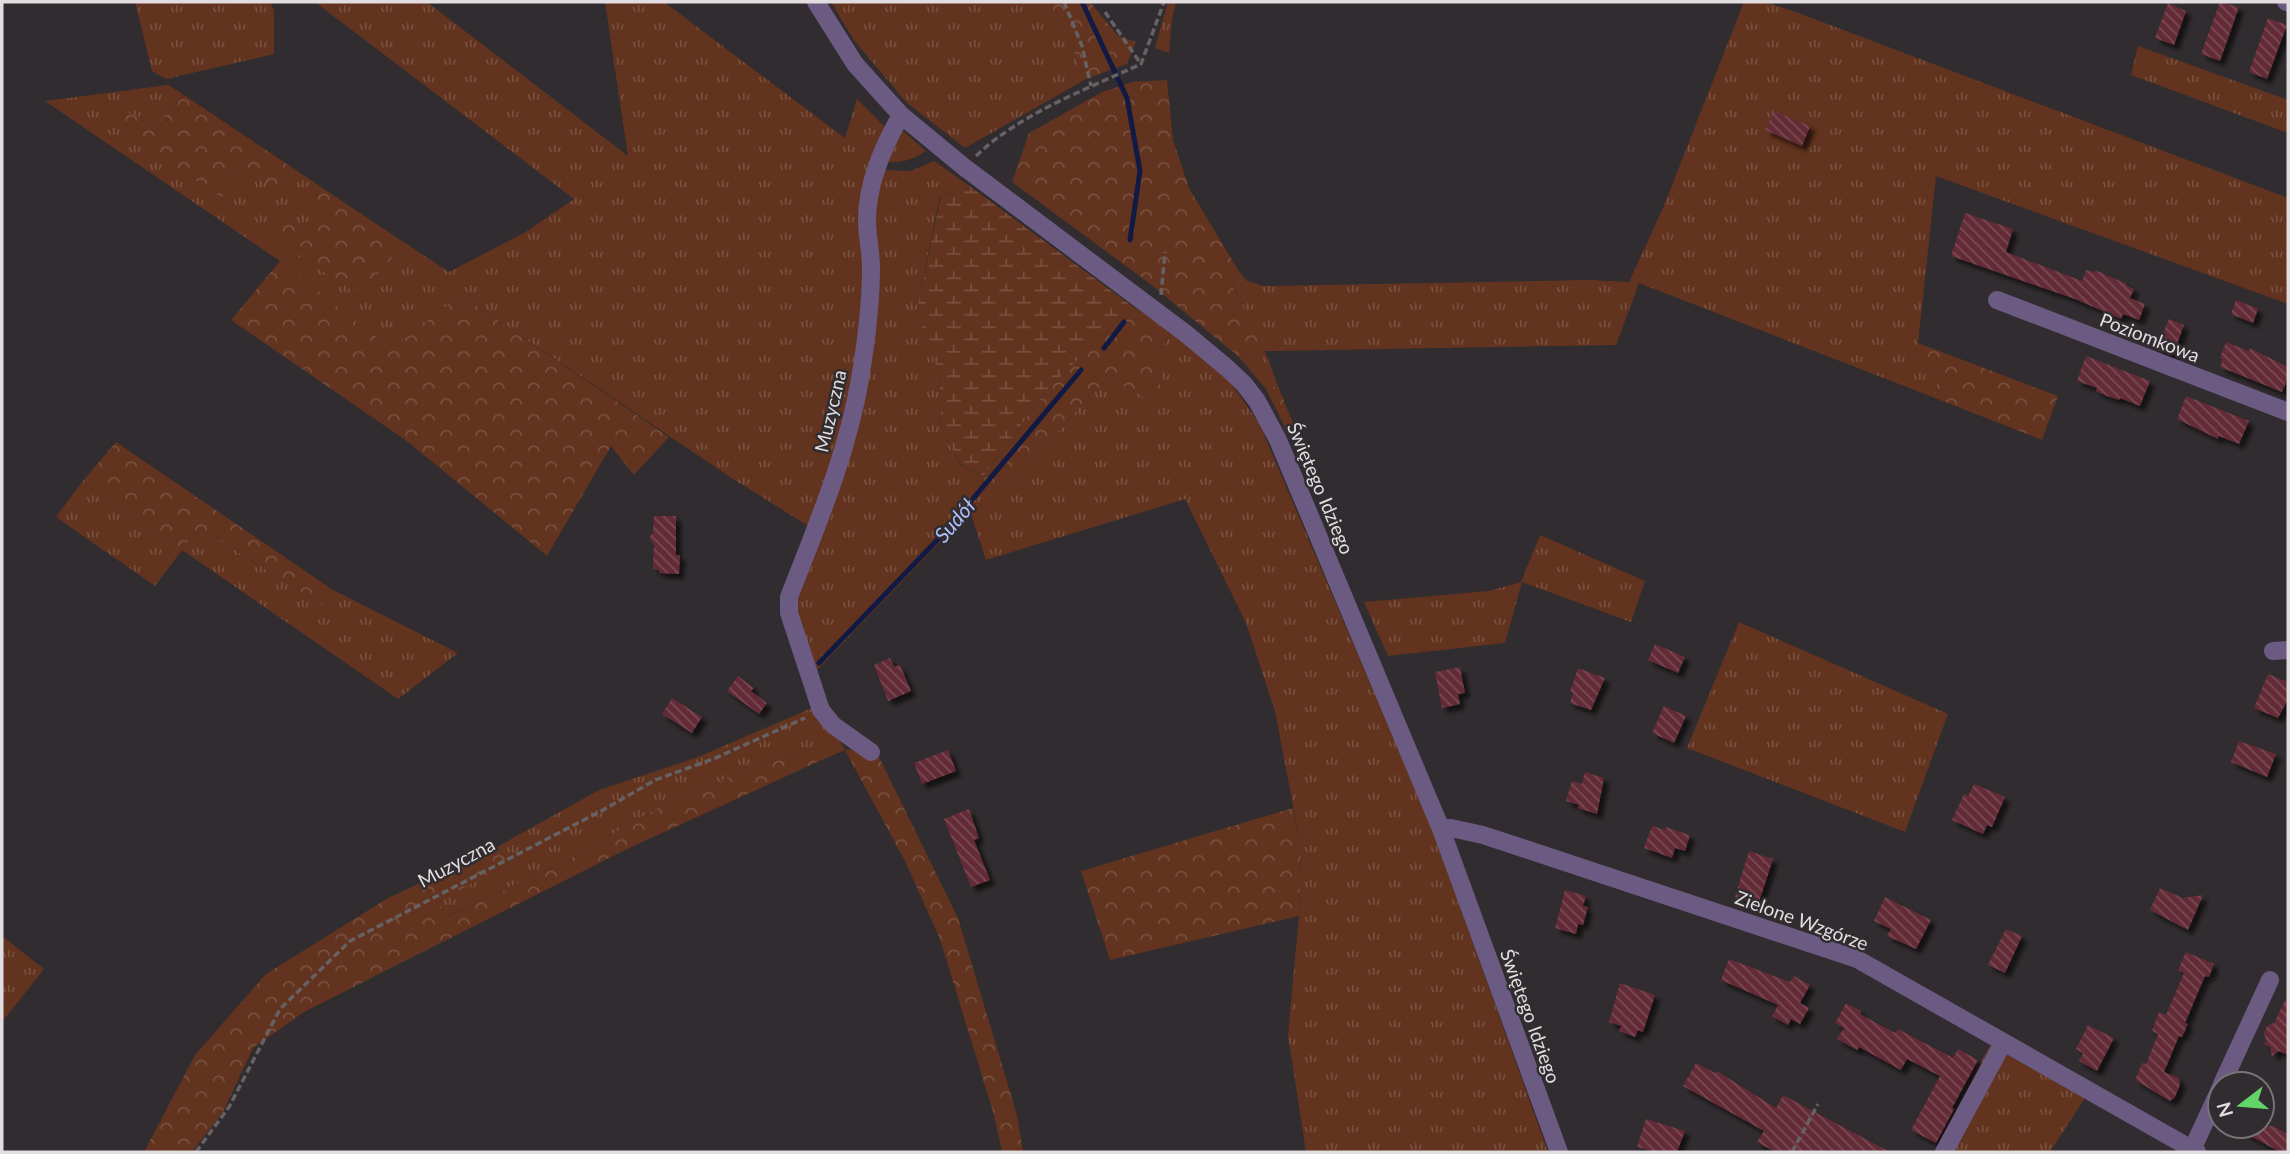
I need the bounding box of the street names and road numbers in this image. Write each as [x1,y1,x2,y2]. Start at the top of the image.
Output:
street label: Poziomkowa [2097,307,2203,367]
street label: Muzyczna [809,368,851,454]
street label: Świętego Idziego [1283,419,1359,557]
street label: Muzyczna [414,832,498,892]
street label: Zielone Wzgórze [1732,885,1872,955]
street label: Świętego Idziego [1496,946,1566,1086]

